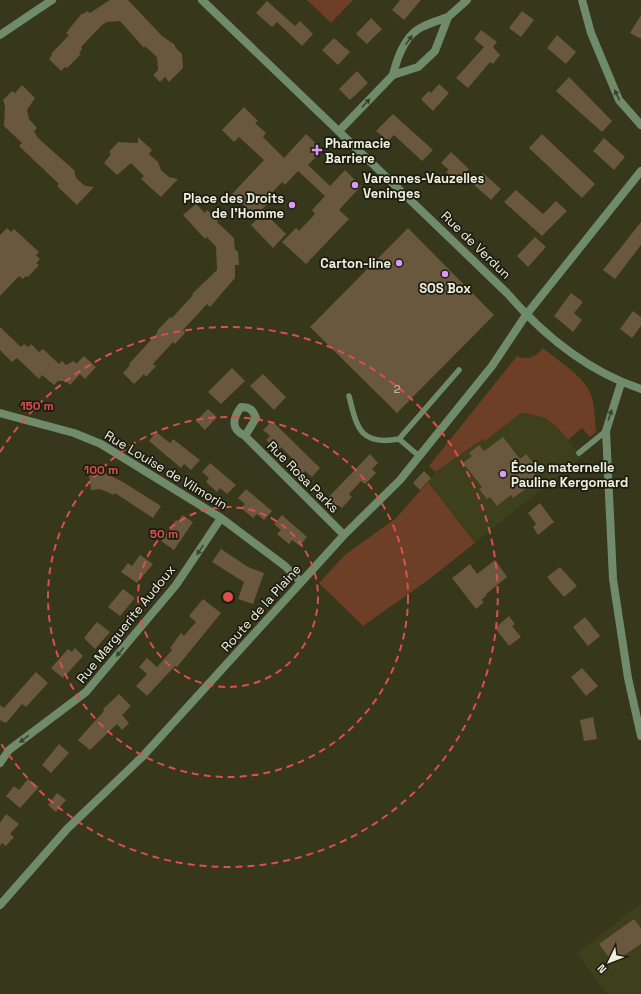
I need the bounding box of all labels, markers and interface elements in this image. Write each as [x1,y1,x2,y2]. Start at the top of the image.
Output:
one-way arrow [405,35,413,45]
one-way arrow [614,89,620,100]
one-way arrow [361,98,371,108]
place label: Pharmacie Barriere [325,135,391,167]
marker: Pharmacie Barriere [312,145,322,155]
place label: Varennes-Vauzelles Veninges [363,170,485,202]
marker: Varennes-Vauzelles Veninges [350,180,360,190]
place label: Place des Droits de l'Homme [183,190,284,222]
marker: Place des Droits de l'Homme [287,200,297,210]
street label: Rue de Verdun [437,207,515,283]
place label: Carton-line [320,255,391,272]
marker: Carton-line [394,258,404,268]
marker: SOS Box [440,269,450,279]
place label: SOS Box [419,280,471,297]
house number: 2 [394,382,401,396]
text: 150 m [20,398,54,414]
one-way arrow [607,408,613,420]
street label: Rue Louise de Vilmorin [102,427,230,513]
street label: Rue Rosa Parks [263,437,343,517]
place label: École maternelle Pauline Kergomard [511,459,628,491]
text: 100 m [84,462,118,478]
marker: École maternelle Pauline Kergomard [498,469,508,479]
text: 50 m [150,526,178,542]
one-way arrow [196,545,204,555]
street label: Rue Marguerite Audoux [73,561,179,687]
street label: Route de la Plaine [217,561,305,655]
centre of rings [221,590,235,604]
one-way arrow [115,647,124,658]
one-way arrow [19,735,29,743]
north arrow [589,942,629,982]
text: N [594,961,609,976]

